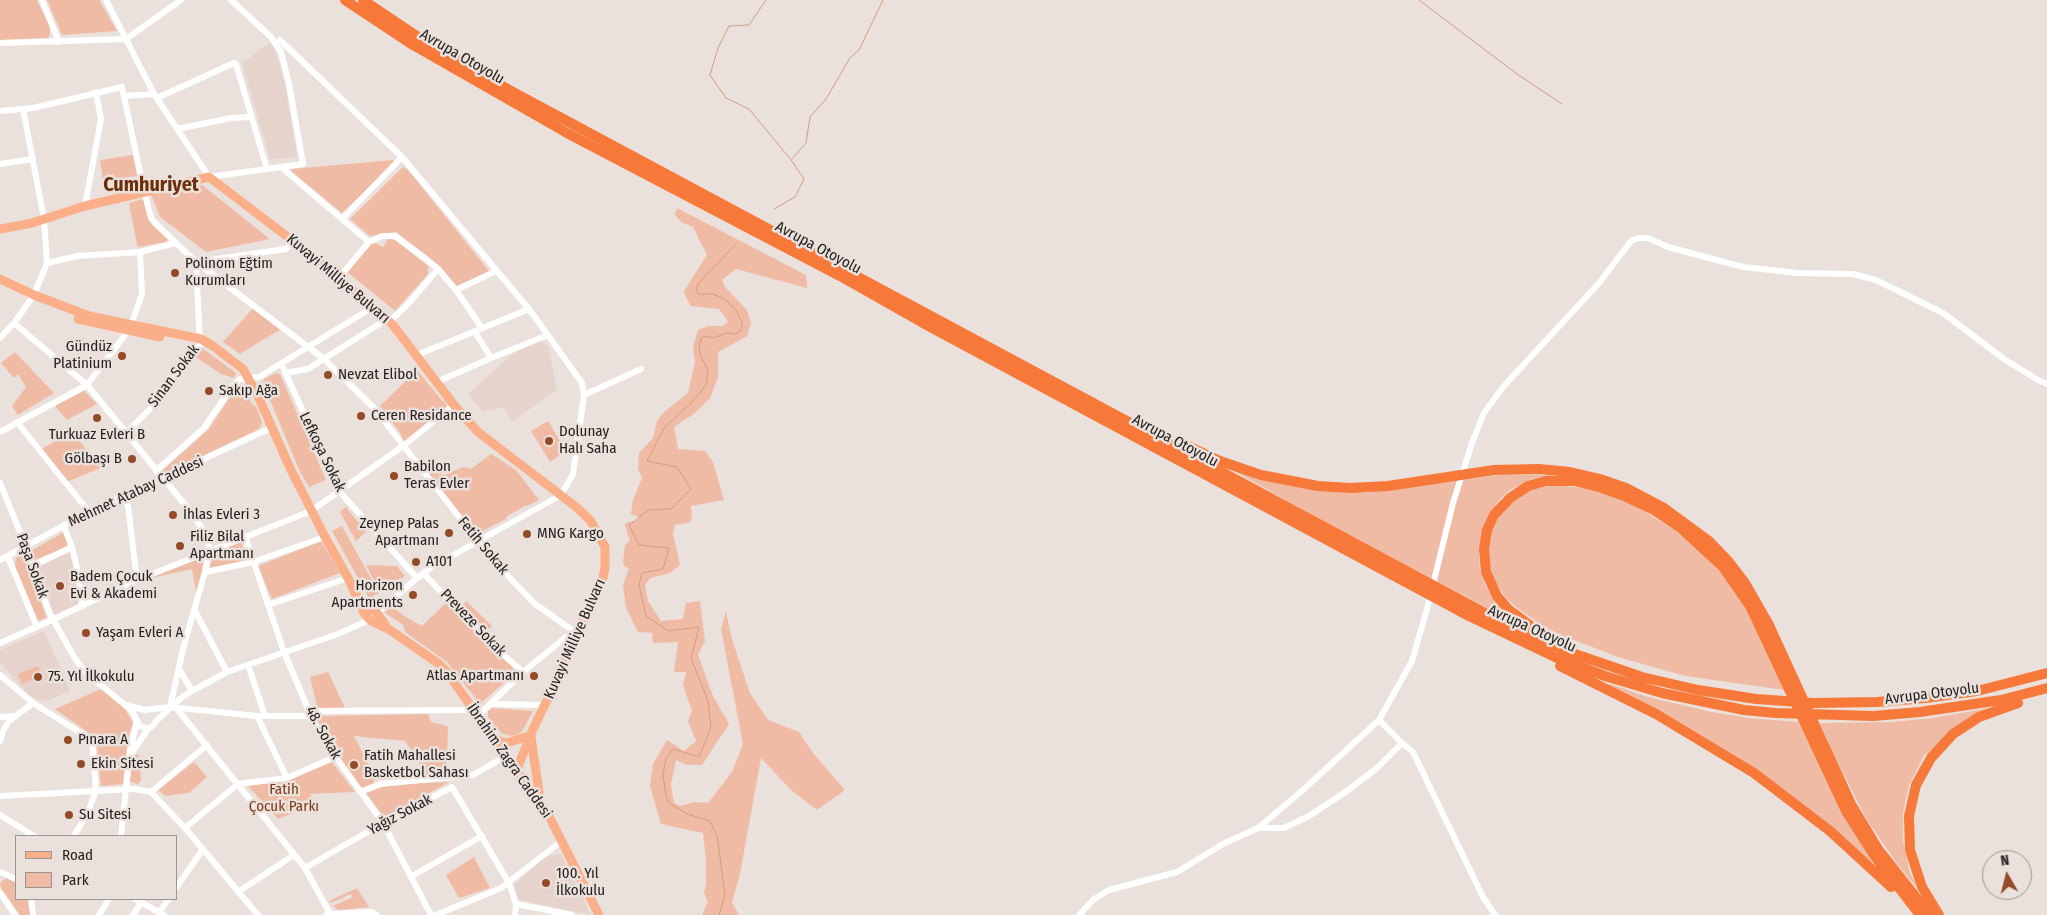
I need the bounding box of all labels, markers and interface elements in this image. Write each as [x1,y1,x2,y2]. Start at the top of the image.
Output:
street label: Avrupa Otoyolu [417,26,507,88]
district label: Cumhuriyet [103,173,199,197]
street label: Avrupa Otoyolu [772,218,864,278]
street label: Kuvayi Milliye Bulvarı [283,230,393,328]
place label: Polinom Eğtim Kurumları [185,255,273,290]
marker: Polinom Eğtim Kurumları [169,267,181,279]
place label: Gündüz Platinium [53,338,112,373]
street label: Sinan Sokak [144,341,204,411]
marker: Gündüz Platinium [116,350,128,362]
place label: Nevzat Elibol [338,366,417,384]
marker: Nevzat Elibol [322,369,334,381]
place label: Sakıp Ağa [219,382,278,400]
marker: Sakıp Ağa [203,385,215,397]
place label: Ceren Residance [371,407,472,425]
street label: Lefkoşa Sokak [295,409,349,495]
marker: Ceren Residance [355,410,367,422]
street label: Avrupa Otoyolu [1129,411,1221,471]
marker: Turkuaz Evleri B [91,412,103,424]
place label: Dolunay Halı Saha [559,423,617,458]
place label: Turkuaz Evleri B [49,426,145,444]
marker: Dolunay Halı Saha [543,435,555,447]
place label: Gölbaşı B [65,450,122,468]
street label: Mehmet Atabay Caddesi [66,453,206,531]
marker: Gölbaşı B [126,453,138,465]
place label: Babilon Teras Evler [404,458,469,493]
marker: Babilon Teras Evler [388,470,400,482]
place label: İhlas Evleri 3 [183,506,260,524]
marker: İhlas Evleri 3 [167,509,179,521]
street label: Fetih Sokak [454,513,512,579]
place label: Zeynep Palas Apartmanı [360,515,439,550]
place label: MNG Kargo [537,525,604,543]
marker: Zeynep Palas Apartmanı [443,527,455,539]
place label: Filiz Bilal Apartmanı [190,528,254,563]
marker: MNG Kargo [521,528,533,540]
street label: Paşa Sokak [12,531,52,601]
marker: Filiz Bilal Apartmanı [174,540,186,552]
place label: A101 [426,553,452,571]
marker: A101 [410,556,422,568]
place label: Badem Çocuk Evi & Akademi [70,568,157,603]
street label: Kuvayi Milliye Bulvarı [540,576,610,702]
place label: Horizon Apartments [332,577,403,612]
marker: Badem Çocuk Evi & Akademi [54,580,66,592]
street label: Preveze Sokak [436,586,510,660]
marker: Horizon Apartments [407,589,419,601]
street label: Avrupa Otoyolu [1485,602,1579,656]
place label: Yaşam Evleri A [96,624,183,642]
marker: Yaşam Evleri A [80,627,92,639]
place label: Atlas Apartmanı [427,667,524,685]
place label: 75. Yıl İlkokulu [48,668,135,686]
marker: Atlas Apartmanı [528,670,540,682]
marker: 75. Yıl İlkokulu [32,671,44,683]
street label: Avrupa Otoyolu [1884,679,1980,709]
street label: İbrahim Zagra Caddesi [463,700,555,822]
street label: 48. Sokak [301,703,345,763]
place label: Pınara A [78,731,128,749]
marker: Pınara A [62,734,74,746]
place label: Fatih Mahallesi Basketbol Sahası [364,747,469,782]
place label: Ekin Sitesi [91,755,154,773]
marker: Ekin Sitesi [75,758,87,770]
marker: Fatih Mahallesi Basketbol Sahası [348,759,360,771]
park label: Fatih Çocuk Parkı [249,781,319,816]
street label: Yağız Sokak [365,791,435,839]
place label: Su Sitesi [79,806,131,824]
marker: Su Sitesi [63,809,75,821]
legend [15,835,178,900]
text: Road [62,846,93,864]
north arrow [1982,850,2032,900]
text: N [2000,852,2010,870]
place label: 100. Yıl İlkokulu [556,865,605,900]
text: Park [62,871,89,889]
marker: 100. Yıl İlkokulu [540,877,552,889]

